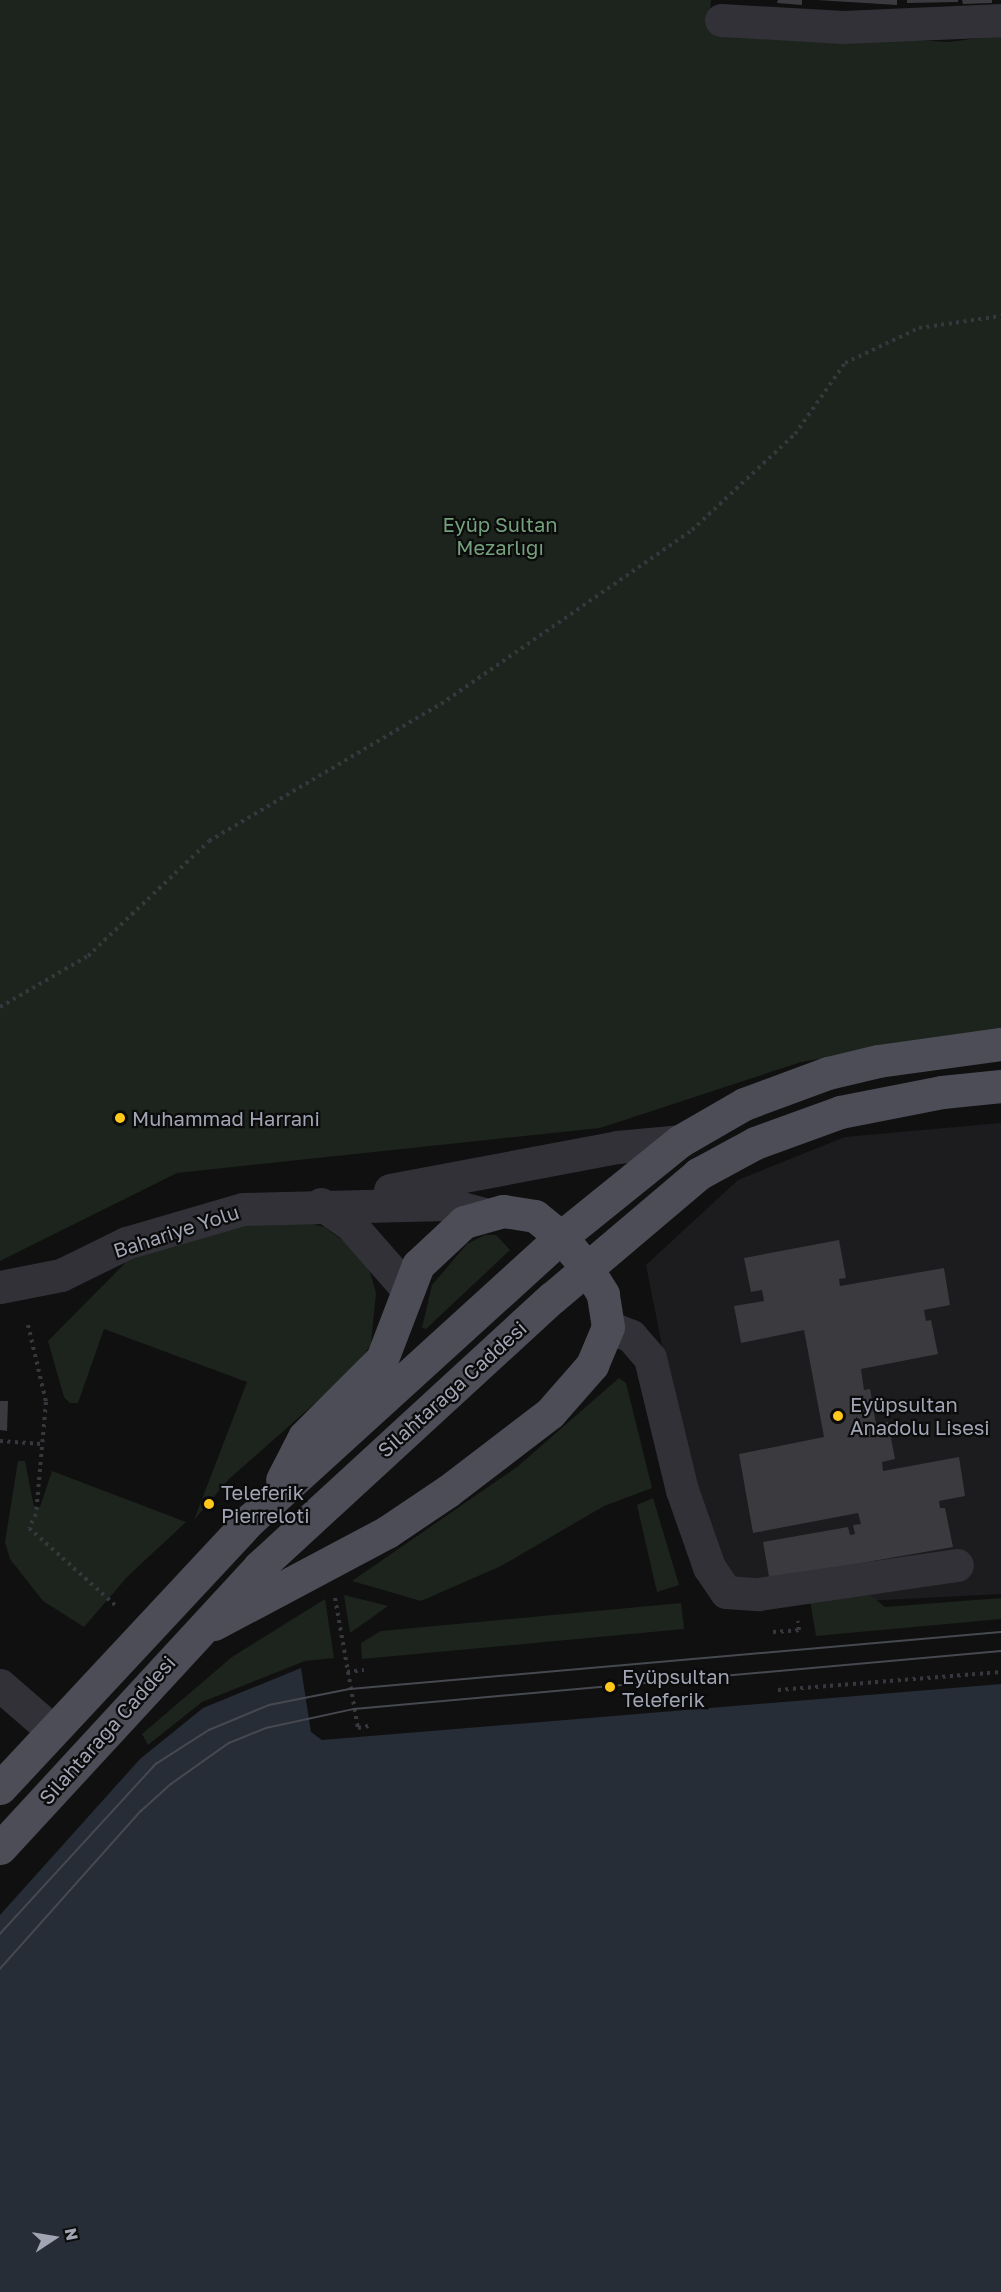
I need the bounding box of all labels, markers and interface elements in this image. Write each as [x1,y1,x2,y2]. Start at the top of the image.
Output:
park label: Eyüp Sultan Mezarlığı [442,512,558,559]
place label: Muhammad Harrani [132,1106,320,1130]
marker: Muhammad Harrani [113,1111,127,1125]
street label: Bahariye Yolu [110,1199,242,1263]
street label: Silahtarağa Caddesi [373,1316,531,1462]
place label: Eyüpsultan Anadolu Lisesi [850,1392,990,1439]
marker: Eyüpsultan Anadolu Lisesi [831,1409,845,1423]
place label: Teleferik Pierreloti [221,1480,310,1527]
marker: Teleferik Pierreloti [202,1497,216,1511]
street label: Silahtarağa Caddesi [34,1651,180,1809]
place label: Eyüpsultan Teleferik [622,1664,730,1711]
marker: Eyüpsultan Teleferik [603,1680,617,1694]
north arrow [24,2208,84,2268]
text: N [61,2226,83,2242]

